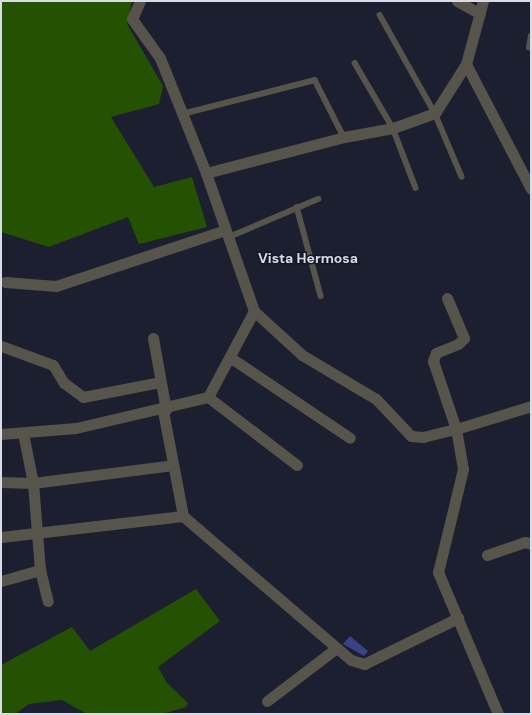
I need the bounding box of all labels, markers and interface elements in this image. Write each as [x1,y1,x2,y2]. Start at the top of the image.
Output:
district label: Vista Hermosa [258,250,358,266]

